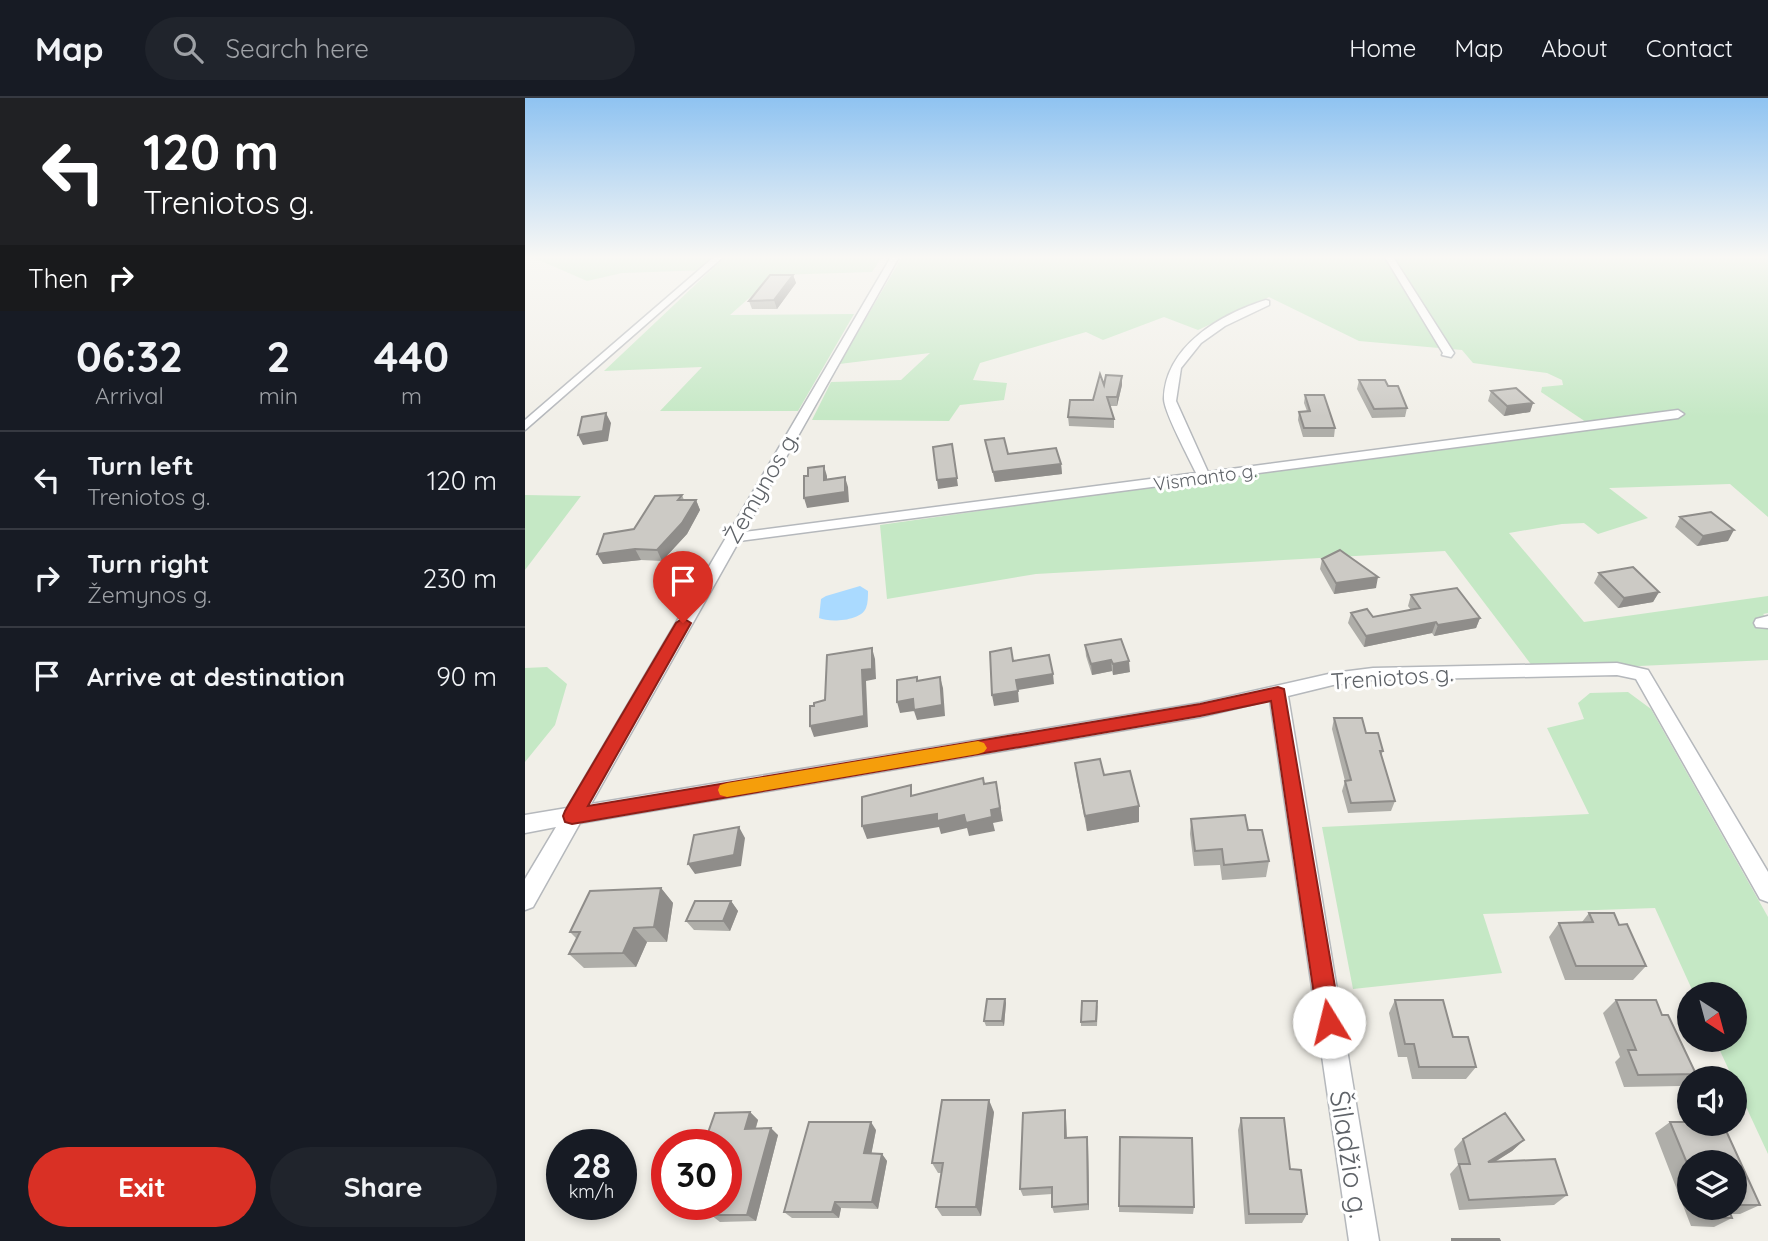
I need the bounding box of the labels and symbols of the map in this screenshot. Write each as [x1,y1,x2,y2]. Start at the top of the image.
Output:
street label: Žemynos g. [717,426,805,548]
street label: Vismanto g. [1152,458,1258,496]
pin [653,551,713,623]
street label: Treniotos g. [1330,658,1454,696]
north arrow [1677,982,1747,1052]
position arrow [1292,985,1366,1059]
street label: Šiladžio g. [1323,1088,1377,1220]
speed limit sign: 30 [651,1129,742,1220]

